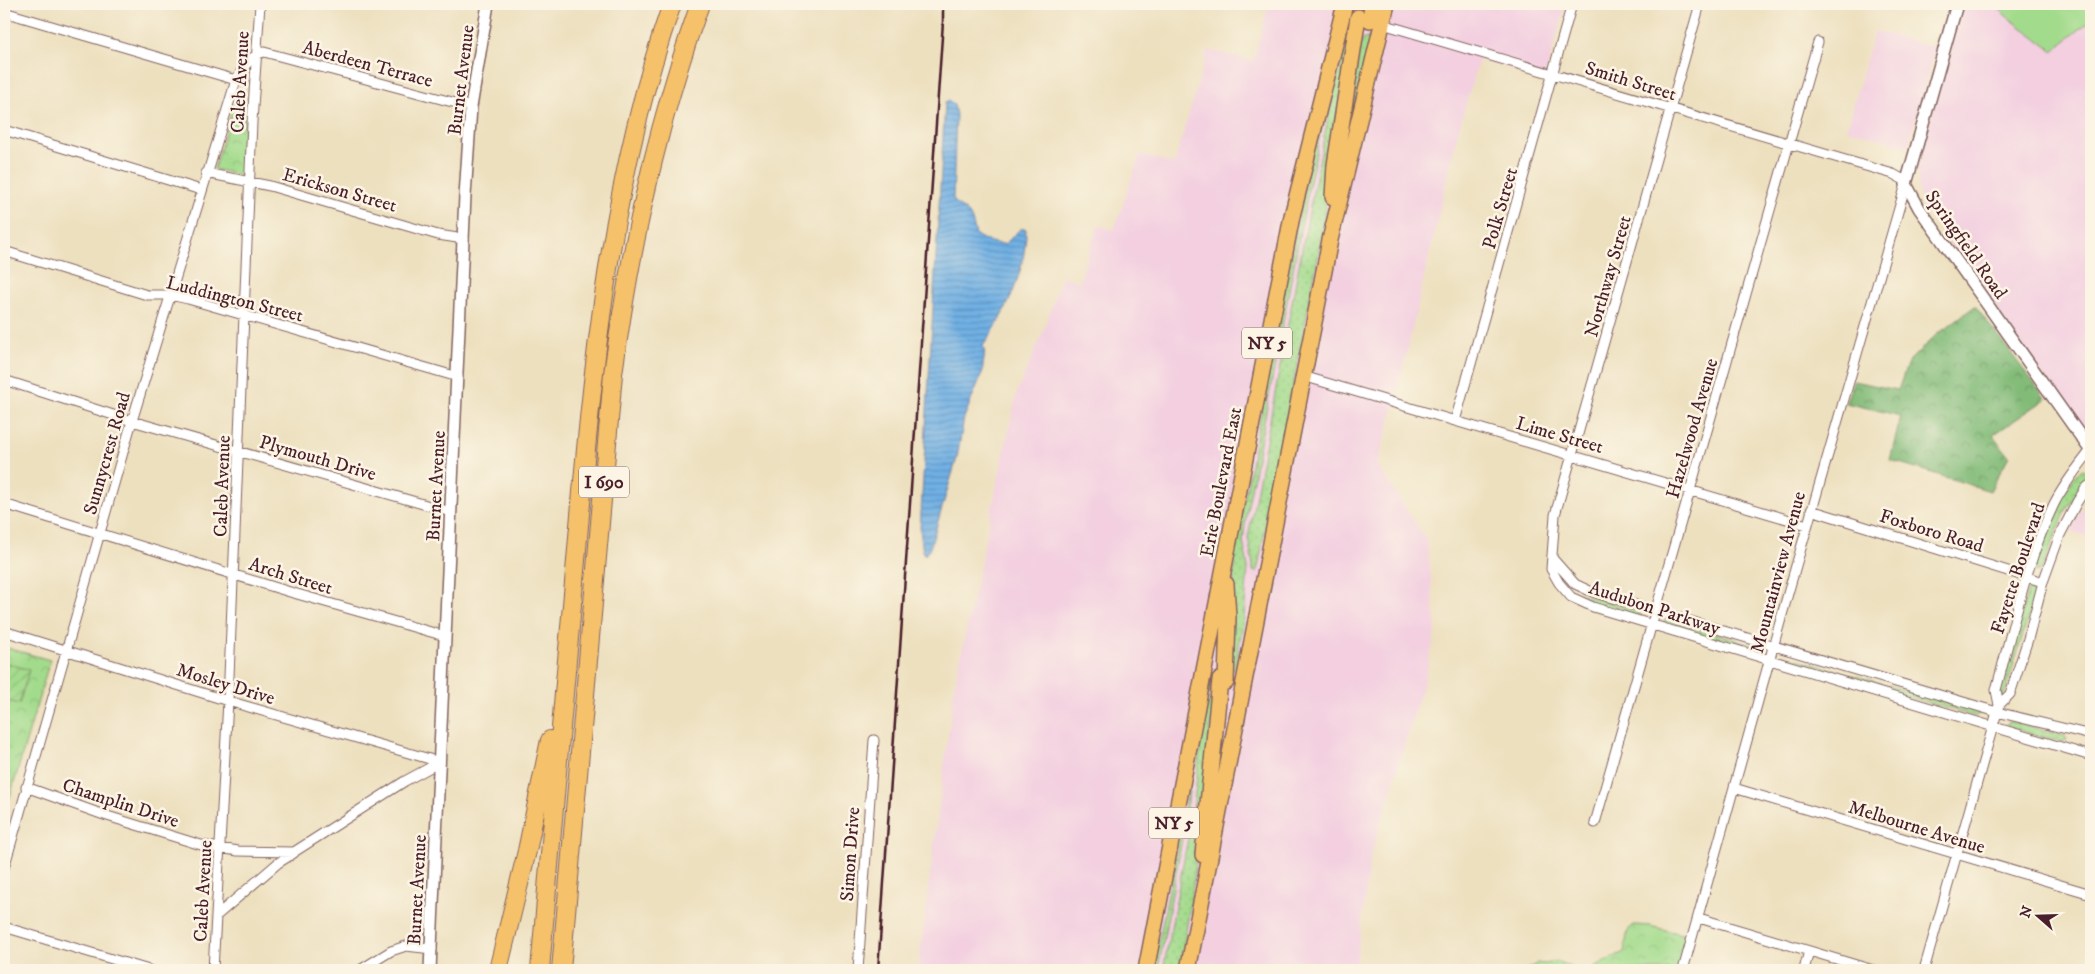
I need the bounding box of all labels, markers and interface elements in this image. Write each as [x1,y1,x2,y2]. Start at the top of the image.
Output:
street label: Burnet Avenue [443,24,480,137]
street label: Caleb Avenue [226,30,255,134]
street label: Aberdeen Terrace [300,36,435,93]
street label: Smith Street [1582,57,1679,106]
street label: Erickson Street [280,163,399,218]
street label: Polk Street [1478,165,1523,252]
street label: Springfield Road [1920,186,2012,304]
street label: Northway Street [1580,213,1637,340]
street label: Luddington Street [164,271,305,328]
road number: NY 5 [1242,328,1292,358]
street label: Hazelwood Avenue [1661,356,1723,501]
street label: Sunnycrest Road [79,389,136,518]
street label: Erie Boulevard East [1196,405,1247,559]
street label: Lime Street [1513,412,1606,459]
street label: Burnet Avenue [422,430,451,542]
street label: Plymouth Drive [257,431,379,486]
street label: Caleb Avenue [209,435,236,537]
road number: I 690 [579,467,629,498]
street label: Mountainview Avenue [1746,489,1811,656]
street label: Fayette Boulevard [1986,499,2051,637]
street label: Foxboro Road [1877,505,1987,558]
street label: Arch Street [246,553,335,600]
street label: Audubon Parkway [1586,576,1724,641]
street label: Mosley Drive [174,659,278,710]
street label: Champlin Drive [59,774,182,833]
street label: Melbourne Avenue [1845,796,1988,859]
street label: Simon Drive [836,806,865,902]
road number: NY 5 [1149,808,1199,838]
street label: Burnet Avenue [403,834,432,946]
street label: Caleb Avenue [189,839,218,943]
north arrow [2012,892,2062,942]
text: N [2016,903,2037,920]

